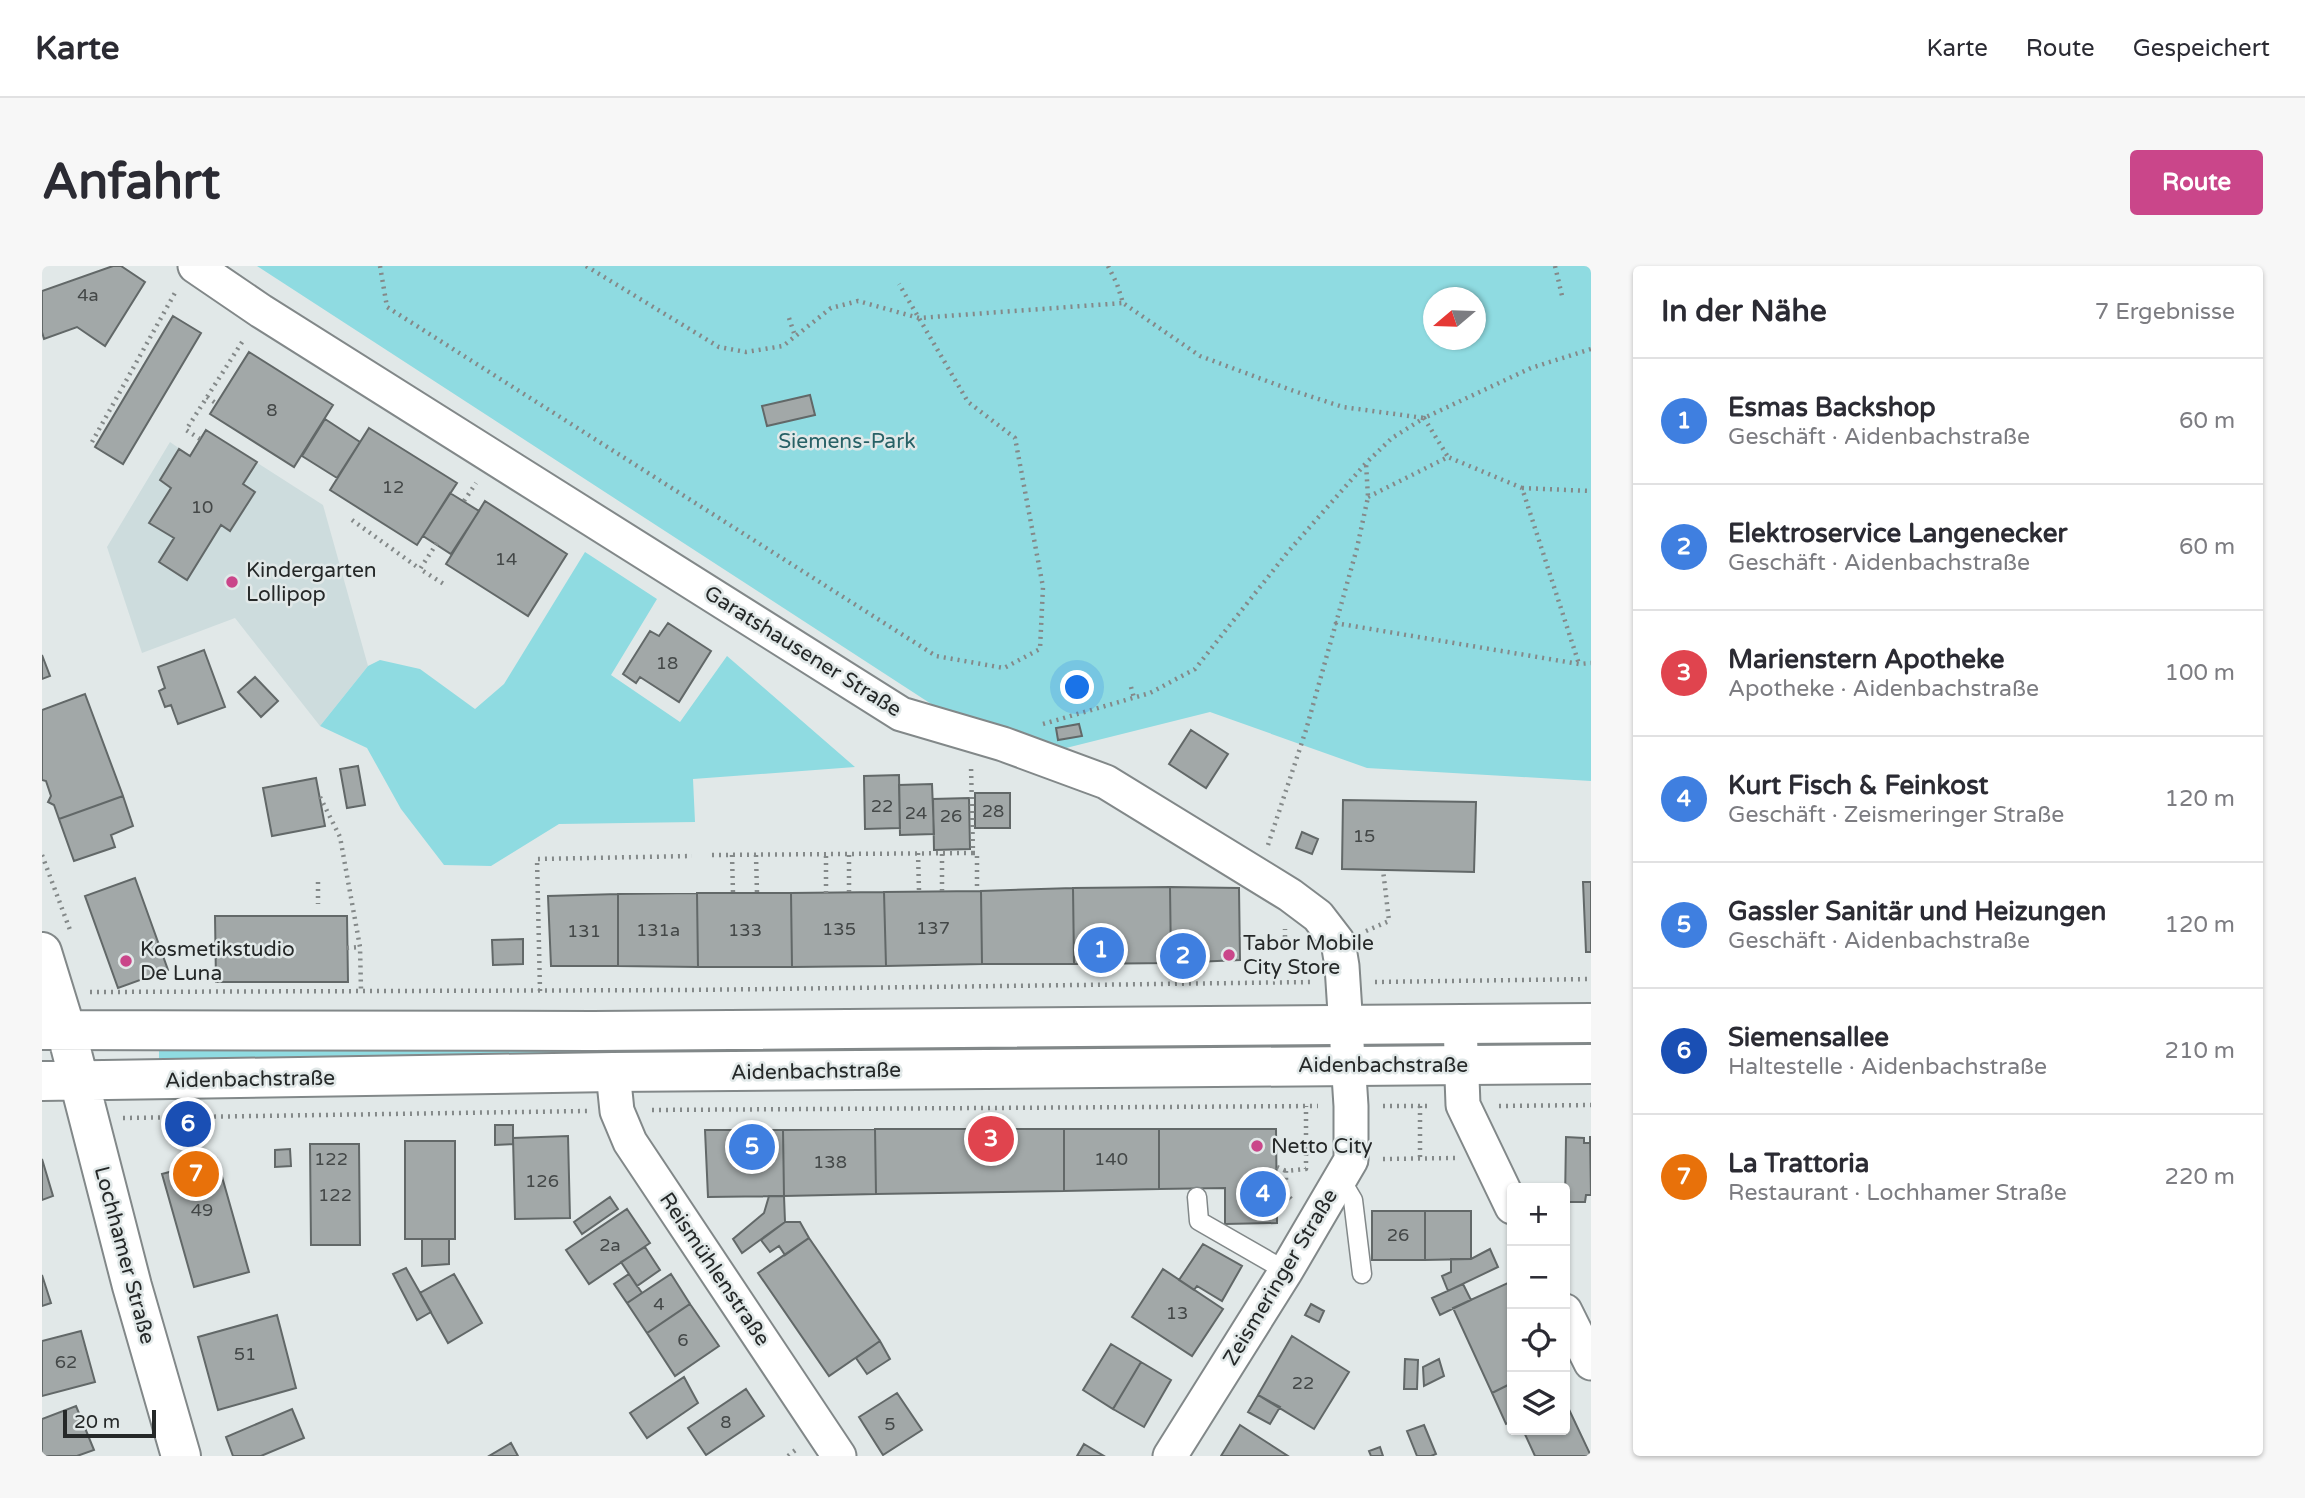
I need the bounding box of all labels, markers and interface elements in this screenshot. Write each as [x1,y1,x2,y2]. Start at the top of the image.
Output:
text: Karte [35,29,119,68]
text: Karte [1926,34,1988,63]
text: Route [2026,34,2095,63]
text: Gespeichert [2133,34,2270,63]
button: Route [2130,150,2263,215]
text: Anfahrt [42,153,220,212]
house number: 4a [77,284,99,306]
north arrow [1423,287,1486,350]
text: In der Nähe [1661,293,1827,330]
text: 7 Ergebnisse [2095,298,2235,326]
text: Esmas Backshop [1728,392,1936,423]
house number: 8 [266,399,278,421]
text: 1 [1677,407,1691,435]
text: 60 m [2179,407,2235,435]
text: Geschäft · Aidenbachstraße [1728,423,2030,451]
park label: Siemens-Park [778,429,916,454]
house number: 12 [382,476,404,498]
house number: 10 [191,496,213,518]
text: Elektroservice Langenecker [1728,518,2067,549]
text: 2 [1677,533,1691,561]
text: 60 m [2179,533,2235,561]
house number: 14 [495,548,517,570]
text: Geschäft · Aidenbachstraße [1728,549,2030,577]
place label: Kindergarten Lollipop [246,558,377,607]
marker: Kindergarten Lollipop [224,574,240,590]
street label: Garatshausener Straße [700,580,906,722]
text: Marienstern Apotheke [1728,644,2005,675]
house number: 18 [656,652,678,674]
text: 3 [1677,659,1691,687]
text: 100 m [2165,659,2235,687]
your location [1060,670,1094,704]
text: Apotheke · Aidenbachstraße [1728,675,2039,703]
text: Kurt Fisch & Feinkost [1728,770,1988,801]
text: 4 [1677,785,1691,813]
text: 120 m [2165,785,2235,813]
house number: 22 [871,795,893,817]
house number: 28 [982,800,1004,822]
text: Geschäft · Zeismeringer Straße [1728,801,2064,829]
house number: 24 [905,802,927,824]
house number: 26 [940,805,962,827]
house number: 15 [1353,825,1375,847]
text: Gassler Sanitär und Heizungen [1728,896,2106,927]
text: 5 [1677,911,1691,939]
text: 120 m [2165,911,2235,939]
house number: 137 [916,917,950,939]
house number: 135 [822,918,856,940]
house number: 131a [636,919,680,941]
house number: 133 [728,919,762,941]
house number: 131 [567,920,601,942]
pin: 1 [1078,924,1124,976]
text: Geschäft · Aidenbachstraße [1728,927,2030,955]
pin: 2 [1160,930,1206,982]
place label: Tabor Mobile City Store [1243,931,1374,980]
place label: Kosmetikstudio De Luna [140,937,295,986]
marker: Tabor Mobile City Store [1221,947,1237,963]
marker: Kosmetikstudio De Luna [118,953,134,969]
text: Siemensallee [1728,1022,1889,1053]
text: 6 [1677,1037,1691,1065]
text: 210 m [2165,1037,2235,1065]
street label: Aidenbachstraße [1298,1053,1468,1078]
text: Haltestelle · Aidenbachstraße [1728,1053,2047,1081]
street label: Aidenbachstraße [731,1058,901,1085]
street label: Aidenbachstraße [165,1066,335,1093]
pin: 6 [165,1098,211,1150]
pin: 3 [968,1113,1014,1165]
pin: 5 [729,1121,775,1173]
place label: Netto City [1271,1134,1373,1159]
marker: Netto City [1249,1138,1265,1154]
pin: 7 [173,1148,219,1200]
house number: 122 [314,1148,348,1170]
house number: 140 [1094,1148,1128,1170]
text: La Trattoria [1728,1148,1869,1179]
house number: 138 [813,1151,847,1173]
street label: Lochhamer Straße [89,1163,160,1347]
text: 7 [1677,1163,1691,1191]
text: 220 m [2165,1163,2235,1191]
pin: 4 [1240,1168,1286,1220]
house number: 126 [525,1170,559,1192]
text: Restaurant · Lochhamer Straße [1728,1179,2067,1207]
map controls [1507,1183,1570,1435]
button: + [1507,1183,1570,1246]
house number: 122 [318,1184,352,1206]
street label: Zeismeringer Straße [1218,1184,1343,1370]
street label: Reismühlenstraße [654,1188,775,1351]
house number: 49 [191,1199,213,1221]
house number: 26 [1387,1224,1409,1246]
house number: 2a [599,1234,621,1256]
button: − [1507,1246,1570,1309]
house number: 4 [653,1293,665,1315]
house number: 13 [1166,1302,1188,1324]
button: locate [1507,1309,1570,1372]
house number: 6 [677,1329,689,1351]
house number: 51 [234,1343,256,1365]
house number: 62 [55,1351,77,1373]
house number: 22 [1292,1372,1314,1394]
button: layers [1507,1372,1570,1435]
scale bar [63,1407,156,1439]
text: 20 m [74,1411,120,1433]
house number: 8 [720,1411,732,1433]
house number: 5 [884,1413,896,1435]

